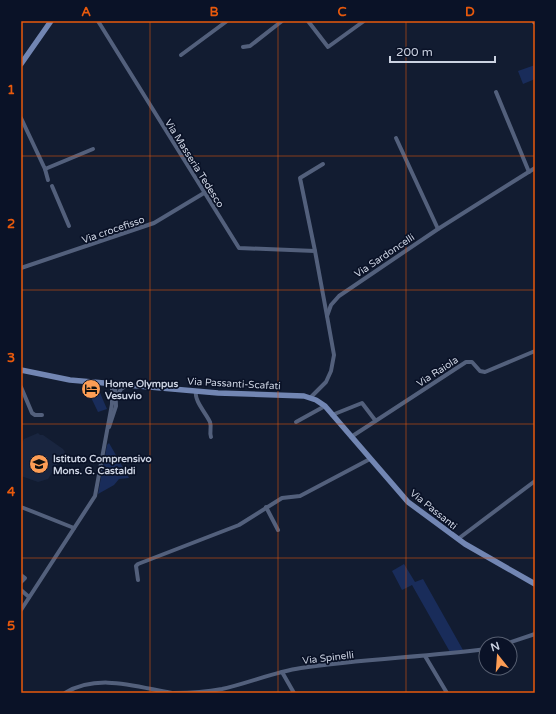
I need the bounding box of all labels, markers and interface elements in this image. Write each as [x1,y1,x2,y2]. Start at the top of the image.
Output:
text: A [81,4,91,20]
text: B [209,4,219,20]
text: C [337,4,347,20]
text: D [465,4,475,20]
scale bar [390,38,495,64]
text: 200 m [396,45,433,59]
text: 1 [7,82,15,98]
street label: Via Masseria Tedesco [162,117,226,210]
street label: Via crocefisso [80,214,146,246]
text: 2 [7,216,15,232]
street label: Via Sardoncelli [352,231,417,280]
text: 3 [7,350,15,366]
street label: Via Raiola [415,354,461,390]
street label: Via Passanti-Scafati [187,376,281,392]
hotel icon: Home Olympus Vesuvio [80,378,102,400]
place label: Home Olympus Vesuvio [105,378,178,402]
school or university icon: Istituto Comprensivo Mons. G. Castaldi [28,453,50,475]
place label: Istituto Comprensivo Mons. G. Castaldi [53,453,152,477]
text: 4 [7,484,16,500]
street label: Via Passanti [407,487,459,532]
text: 5 [7,618,15,634]
north arrow [478,636,518,676]
text: N [489,639,501,654]
street label: Via Spinelli [302,649,354,667]

